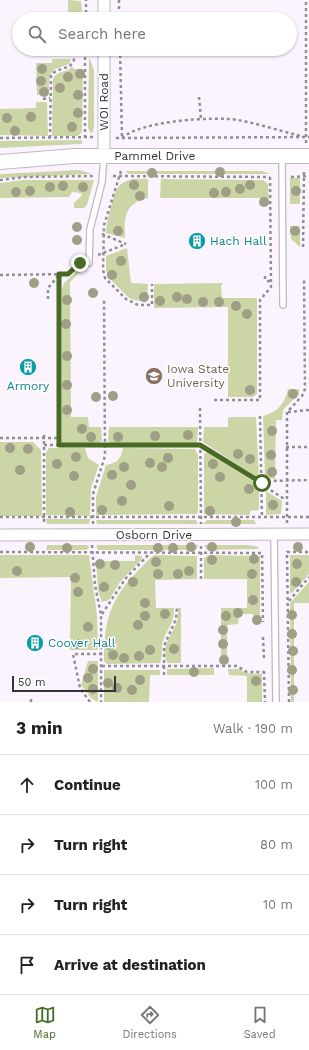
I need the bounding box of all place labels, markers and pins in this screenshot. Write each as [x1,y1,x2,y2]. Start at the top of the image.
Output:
building icon: Hach Hall [187,231,207,251]
place label: Hach Hall [210,234,267,248]
building icon: Armory [18,357,38,377]
place label: Iowa State University [167,362,229,390]
school or university icon: Iowa State University [144,366,164,386]
place label: Armory [7,379,50,393]
building icon: Coover Hall [25,633,45,653]
place label: Coover Hall [48,636,116,650]

